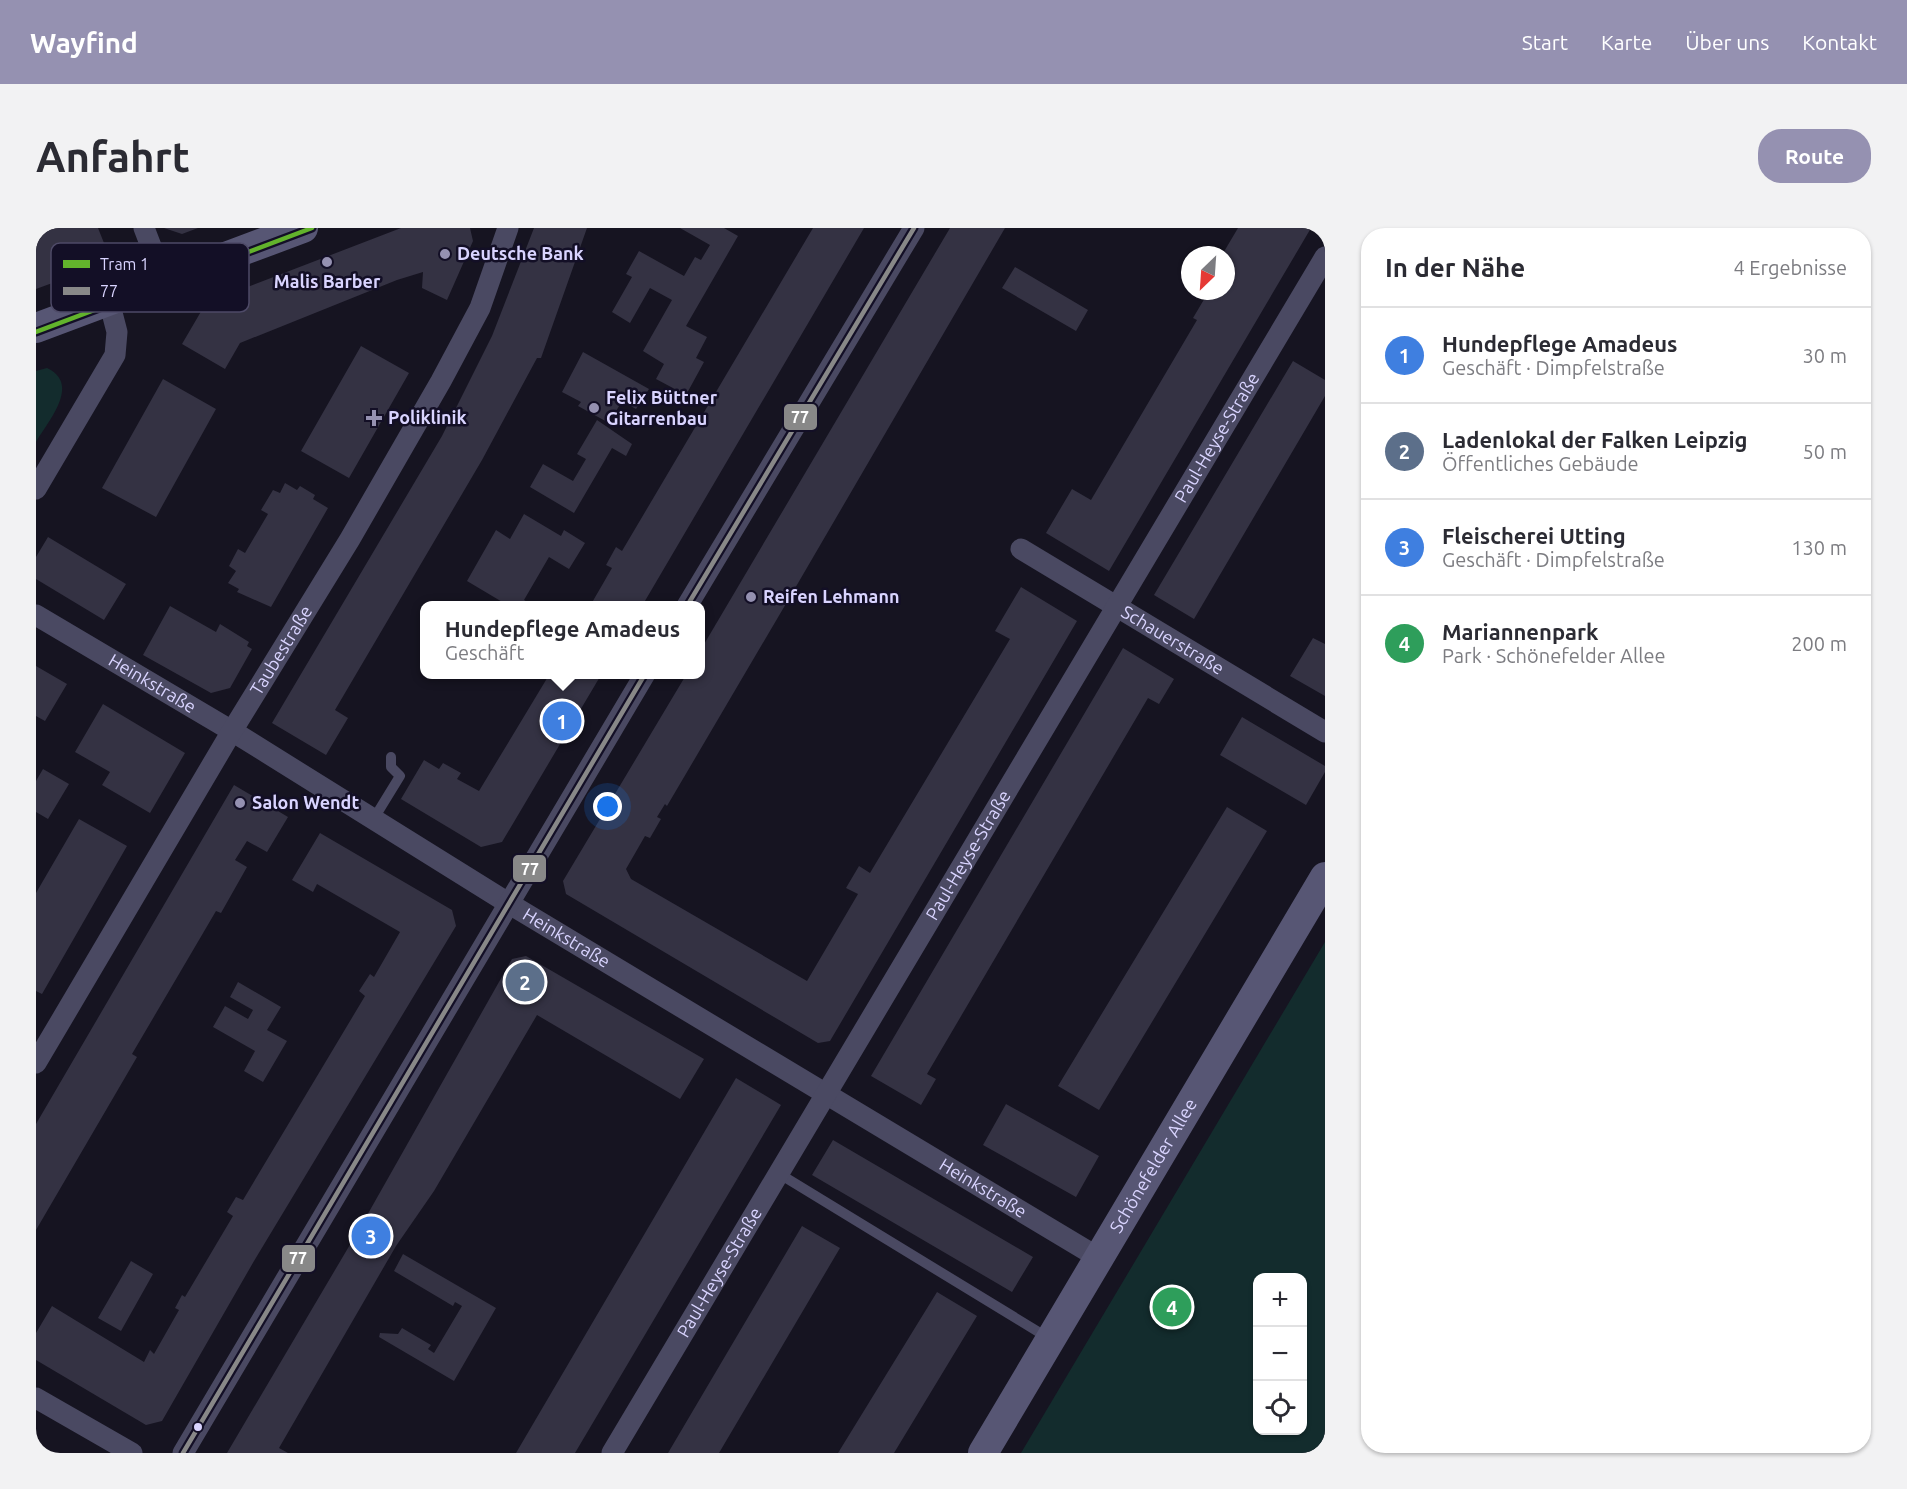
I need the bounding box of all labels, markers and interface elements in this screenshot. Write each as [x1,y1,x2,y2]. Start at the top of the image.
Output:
text: Wayfind [30,27,138,58]
text: Start [1522,30,1568,54]
text: Karte [1601,30,1652,54]
text: Über uns [1685,30,1769,54]
text: Kontakt [1802,30,1877,54]
button: Route [1758,129,1871,183]
text: Anfahrt [36,133,190,180]
legend [51,243,249,312]
place label: Deutsche Bank [457,243,584,263]
north arrow [1181,246,1235,300]
marker: Deutsche Bank [438,247,452,261]
text: In der Nähe [1385,253,1525,282]
text: Tram 1 [100,255,149,273]
marker: Malis Barber [320,255,334,269]
text: 4 Ergebnisse [1733,256,1847,279]
place label: Malis Barber [274,271,381,291]
text: 77 [100,282,118,300]
text: Hundepflege Amadeus [1442,331,1677,356]
text: 1 [1399,344,1410,367]
text: 30 m [1803,344,1847,367]
text: Geschäft · Dimpfelstraße [1442,356,1665,379]
street label: Paul-Heyse-Straße [1170,369,1263,506]
place label: Felix Büttner Gitarrenbau [606,387,718,428]
marker: Felix Büttner Gitarrenbau [587,401,601,415]
line badge: 77 [783,403,818,431]
place label: Poliklinik [388,407,467,427]
text: 77 [791,408,809,426]
marker: Poliklinik [365,409,383,427]
text: Ladenlokal der Falken Leipzig [1442,427,1747,452]
text: 2 [1399,440,1410,463]
text: 50 m [1803,440,1847,463]
text: Öffentliches Gebäude [1442,452,1639,475]
text: Fleischerei Utting [1442,523,1626,548]
text: 3 [1399,536,1410,559]
text: 130 m [1791,536,1847,559]
text: Geschäft · Dimpfelstraße [1442,548,1665,571]
place label: Reifen Lehmann [763,586,899,606]
marker: Reifen Lehmann [744,590,758,604]
popup [420,601,705,679]
street label: Schauerstraße [1118,601,1228,678]
street label: Taubestraße [246,602,316,698]
text: Hundepflege Amadeus [445,616,680,641]
text: Mariannenpark [1442,619,1598,644]
text: 4 [1399,632,1410,655]
text: 200 m [1791,632,1847,655]
text: Geschäft [445,641,524,664]
text: Park · Schönefelder Allee [1442,644,1666,667]
street label: Heinkstraße [105,649,200,716]
pin: 1 [542,698,582,744]
street label: Paul-Heyse-Straße [921,786,1014,923]
place label: Salon Wendt [252,792,359,812]
your location [593,792,622,821]
marker: Salon Wendt [233,796,247,810]
line badge: 77 [512,854,547,883]
text: 77 [521,860,539,878]
street label: Heinkstraße [520,903,614,971]
pin: 2 [506,960,544,1005]
street label: Schönefelder Allee [1105,1095,1200,1236]
street label: Heinkstraße [936,1154,1031,1221]
street label: Paul-Heyse-Straße [672,1204,765,1341]
pin: 3 [352,1214,390,1258]
line badge: 77 [281,1244,316,1273]
text: 77 [289,1249,307,1267]
map controls [1253,1273,1307,1435]
button: + [1253,1273,1307,1327]
pin: 4 [1152,1284,1192,1330]
button: − [1253,1327,1307,1381]
button: locate [1253,1381,1307,1435]
unlabelled marker [192,1421,204,1433]

